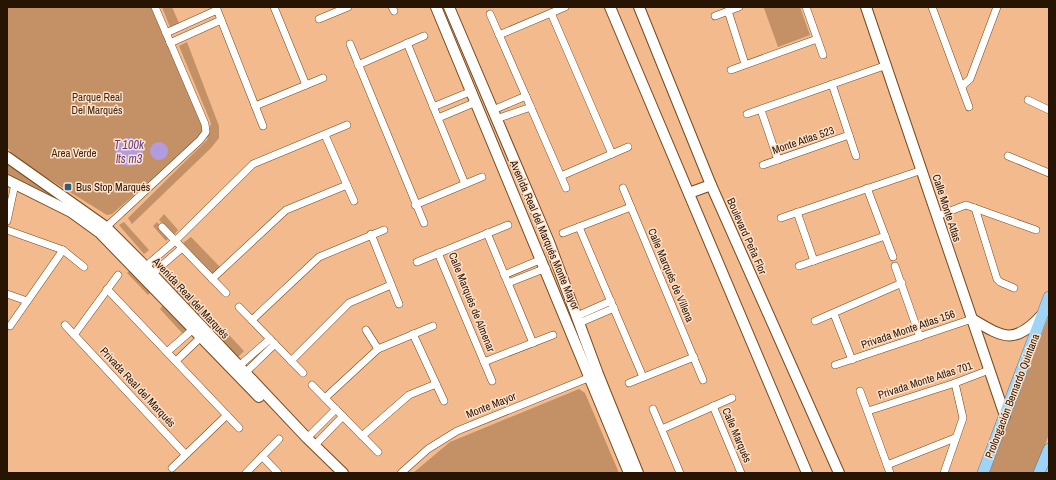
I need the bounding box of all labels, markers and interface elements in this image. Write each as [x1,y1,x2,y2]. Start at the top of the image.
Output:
park label: Parque Real Del Marqués [71,90,123,117]
street label: Monte Atlas 523 [770,123,836,157]
water label: T 100k lts m3 [114,137,145,167]
park label: Area Verde [50,146,97,160]
street label: Avenida Real del Marqués Monte Mayor [507,157,583,312]
street label: Calle Monte Atlas [929,172,965,244]
place label: Bus Stop Marqués [76,180,151,194]
marker: Bus Stop Marqués [63,182,73,192]
street label: Boulevard Peña Flor [724,196,770,276]
street label: Calle Marqués de Villena [645,226,697,324]
street label: Calle Marqués de Almenar [446,250,498,354]
street label: Avenida Real del Marqués [149,254,233,342]
street label: Privada Monte Atlas 156 [859,306,957,352]
street label: Prolongación Bernardo Quintana [982,332,1042,460]
street label: Privada Real del Marqués [97,344,179,430]
street label: Privada Monte Atlas 701 [876,358,974,402]
street label: Monte Mayor [464,389,518,421]
street label: Calle Marqués [719,405,755,465]

